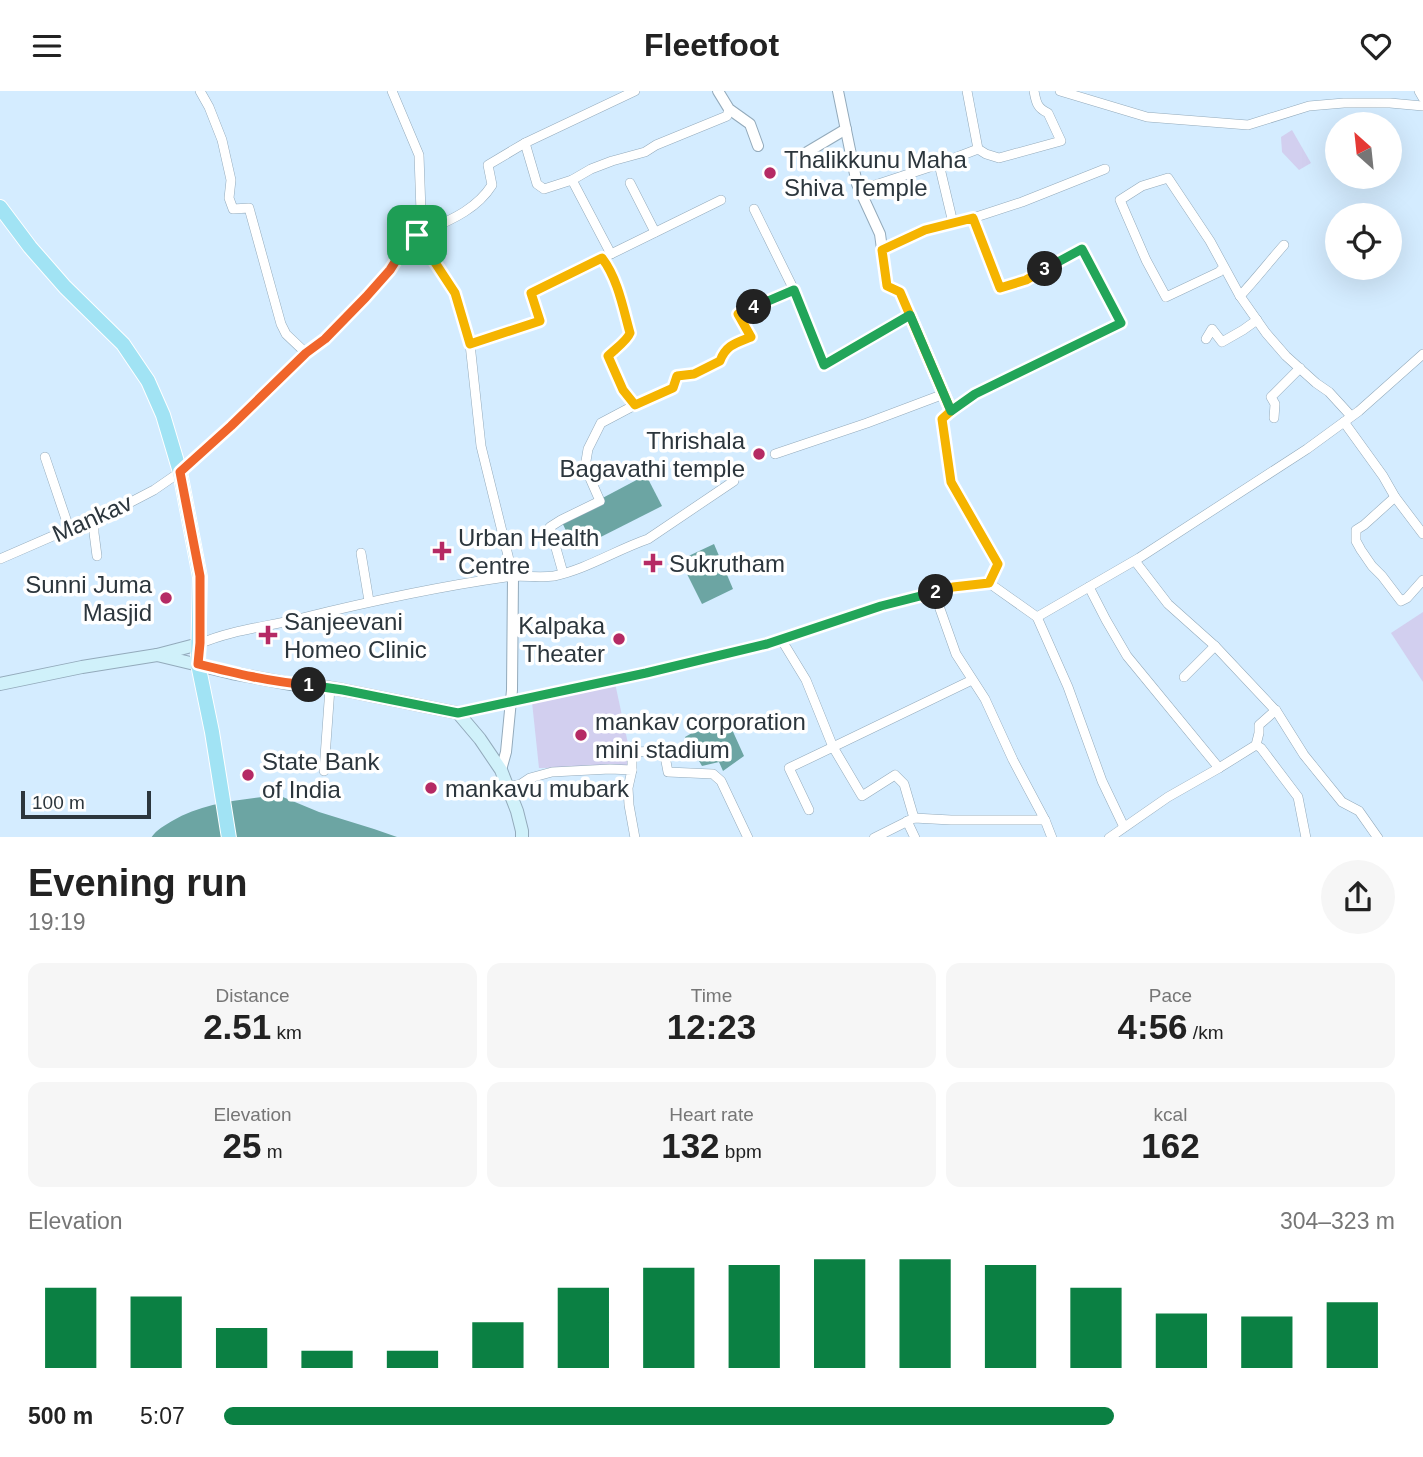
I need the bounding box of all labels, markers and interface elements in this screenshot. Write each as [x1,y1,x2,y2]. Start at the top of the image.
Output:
icon: menu [28,27,66,65]
text: Fleetfoot [644,27,779,63]
icon: heart [1357,27,1395,65]
north arrow [1325,112,1402,189]
map controls [1325,112,1402,280]
place label: Thalikkunu Maha Shiva Temple [784,146,967,201]
marker: Thalikkunu Maha Shiva Temple [762,165,778,181]
button: locate [1325,203,1402,280]
pin [387,205,447,265]
icon: arrive [398,216,436,254]
pin: 3 [1028,251,1062,287]
text: 3 [1039,258,1050,279]
pin: 4 [736,289,772,325]
text: 4 [748,296,759,317]
place label: Thrishala Bagavathi temple [560,427,746,482]
marker: Thrishala Bagavathi temple [751,446,767,462]
street label: Mankav [48,489,136,547]
place label: Urban Health Centre [458,524,599,579]
marker: Urban Health Centre [432,541,452,561]
place label: Sukrutham [669,550,785,577]
marker: Sukrutham [643,553,663,573]
place label: Sunni Juma Masjid [25,571,153,626]
pin: 2 [918,575,954,609]
text: 2 [930,581,941,602]
marker: Sunni Juma Masjid [158,590,174,606]
place label: Sanjeevani Homeo Clinic [284,608,427,663]
place label: Kalpaka Theater [518,612,606,667]
marker: Sanjeevani Homeo Clinic [258,625,278,645]
marker: Kalpaka Theater [611,631,627,647]
pin: 1 [292,667,326,703]
text: 1 [303,674,314,695]
place label: mankav corporation mini stadium [595,708,806,763]
marker: mankav corporation mini stadium [573,727,589,743]
place label: State Bank of India [262,748,380,803]
marker: State Bank of India [240,767,256,783]
place label: mankavu mubark [445,775,630,802]
marker: mankavu mubark [423,780,439,796]
scale bar [21,789,150,820]
text: 100 m [32,792,85,813]
button: share [1321,860,1395,934]
text: Evening run [28,862,248,904]
text: 19:19 [28,909,86,935]
text: Distance [216,985,289,1006]
text: Time [691,985,732,1006]
text: Pace [1149,985,1192,1006]
text: 2.51 [203,1007,271,1046]
text: 12:23 [667,1007,756,1046]
text: 4:56 [1118,1007,1188,1046]
text: km [271,1022,302,1043]
text: /km [1188,1022,1223,1043]
text: Elevation [213,1104,292,1125]
text: Heart rate [669,1104,754,1125]
text: kcal [1154,1104,1187,1125]
text: 25 [222,1126,261,1165]
text: 132 [661,1126,720,1165]
text: 162 [1141,1126,1200,1165]
text: m [261,1141,283,1162]
text: bpm [720,1141,762,1162]
text: Elevation [28,1208,123,1234]
text: 304–323 m [1280,1208,1395,1234]
text: 500 m [28,1403,93,1429]
text: 5:07 [140,1403,185,1429]

